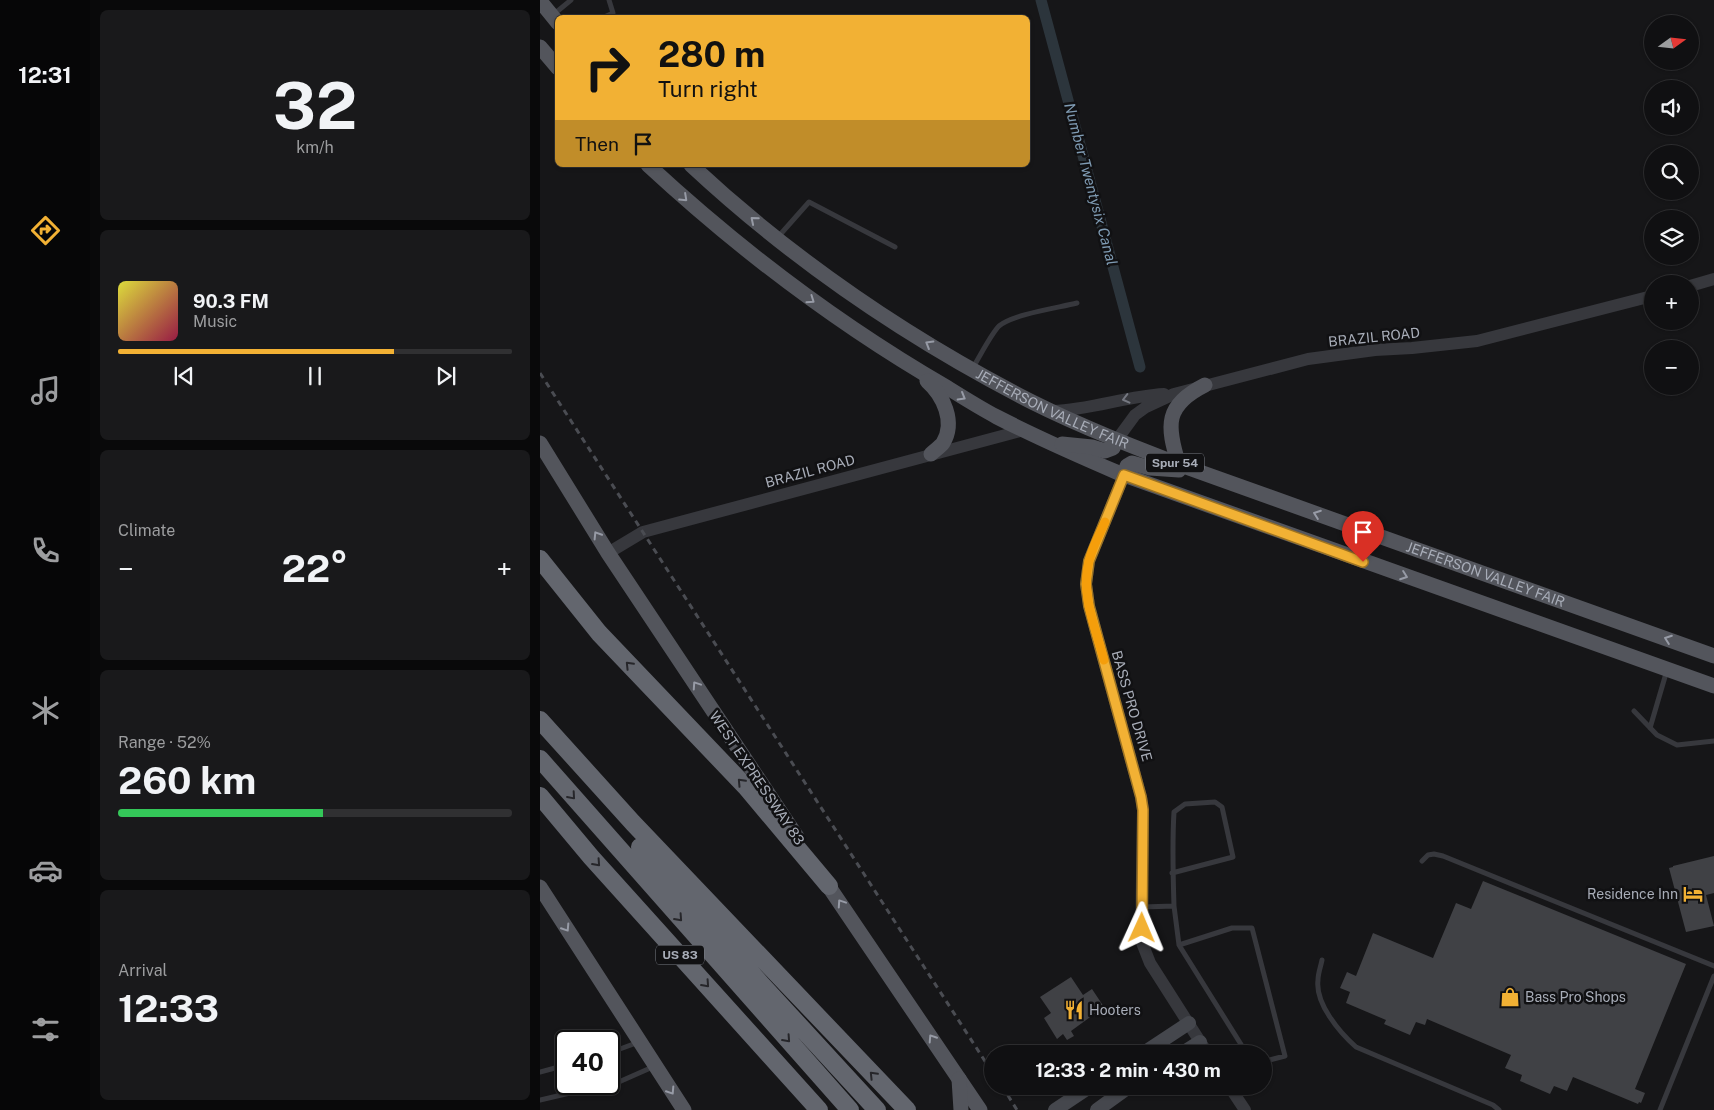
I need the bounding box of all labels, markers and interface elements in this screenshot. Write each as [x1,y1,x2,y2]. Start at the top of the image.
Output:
north arrow [1644,15,1699,70]
map controls [1644,15,1699,395]
text: 280 m [658,34,765,75]
icon: right [575,35,640,100]
text: 12:31 [18,62,72,88]
text: 32 [273,67,357,144]
text: Turn right [658,76,758,102]
button: sound [1644,80,1699,135]
water label: Number Twentysix Canal [1061,101,1121,267]
icon: arrive [629,130,657,158]
text: Then [575,133,619,155]
text: km/h [296,138,334,157]
button: search [1644,145,1699,200]
one-way arrow [679,192,688,201]
button: layers [1644,210,1699,265]
icon: directions [28,213,63,248]
one-way arrow [750,216,759,225]
button: + [1644,275,1699,330]
text: 90.3 FM [193,290,269,312]
one-way arrow [805,294,814,303]
text: Music [193,312,237,331]
street label: BRAZIL ROAD [1327,324,1421,350]
one-way arrow [925,340,934,350]
button: − [1644,340,1699,395]
icon: previous [170,362,198,390]
icon: pause [301,362,329,390]
icon: next [432,362,460,390]
street label: JEFFERSON VALLEY FAIR [973,366,1131,452]
icon: music [28,373,63,408]
one-way arrow [957,390,966,400]
one-way arrow [1121,393,1130,404]
street label: BRAZIL ROAD [763,451,857,491]
road number: Spur 54 [1146,453,1204,472]
one-way arrow [1313,510,1322,520]
pin [1342,511,1384,562]
icon: arrive [1349,518,1377,546]
text: Climate [118,521,175,540]
one-way arrow [594,531,604,540]
icon: phone [28,533,63,568]
street label: JEFFERSON VALLEY FAIR [1404,538,1567,610]
text: 22° [282,546,348,591]
text: − [118,552,134,585]
text: + [496,552,512,585]
one-way arrow [1399,570,1408,580]
one-way arrow [1664,635,1673,645]
street label: BASS PRO DRIVE [1109,649,1155,763]
one-way arrow [626,661,635,670]
one-way arrow [693,682,702,691]
icon: climate [28,693,63,728]
street label: WEST EXPRESSWAY 83 [706,708,808,848]
text: Range · 52% [118,733,211,752]
text: 260 km [118,758,256,803]
one-way arrow [738,779,747,788]
one-way arrow [566,791,575,800]
icon: car [28,853,63,888]
one-way arrow [591,857,600,866]
hotel icon: Residence Inn [1682,883,1704,905]
place label: Residence Inn [1587,886,1678,902]
one-way arrow [838,899,847,909]
position arrow [1115,901,1167,953]
one-way arrow [674,912,682,921]
one-way arrow [560,922,570,931]
road number: US 83 [656,946,704,964]
text: Arrival [118,961,167,980]
one-way arrow [700,978,709,987]
text: 12:33 [118,986,219,1031]
shop icon: Bass Pro Shops [1499,986,1521,1008]
place label: Bass Pro Shops [1525,989,1626,1005]
restaurant icon: Hooters [1063,999,1085,1021]
place label: Hooters [1089,1002,1141,1018]
icon: filters [28,1012,63,1047]
speed limit sign: 40 [555,1030,620,1095]
one-way arrow [782,1034,791,1043]
one-way arrow [929,1034,938,1043]
text: 12:33 · 2 min · 430 m [1035,1059,1221,1081]
one-way arrow [870,1072,879,1081]
one-way arrow [665,1085,674,1094]

